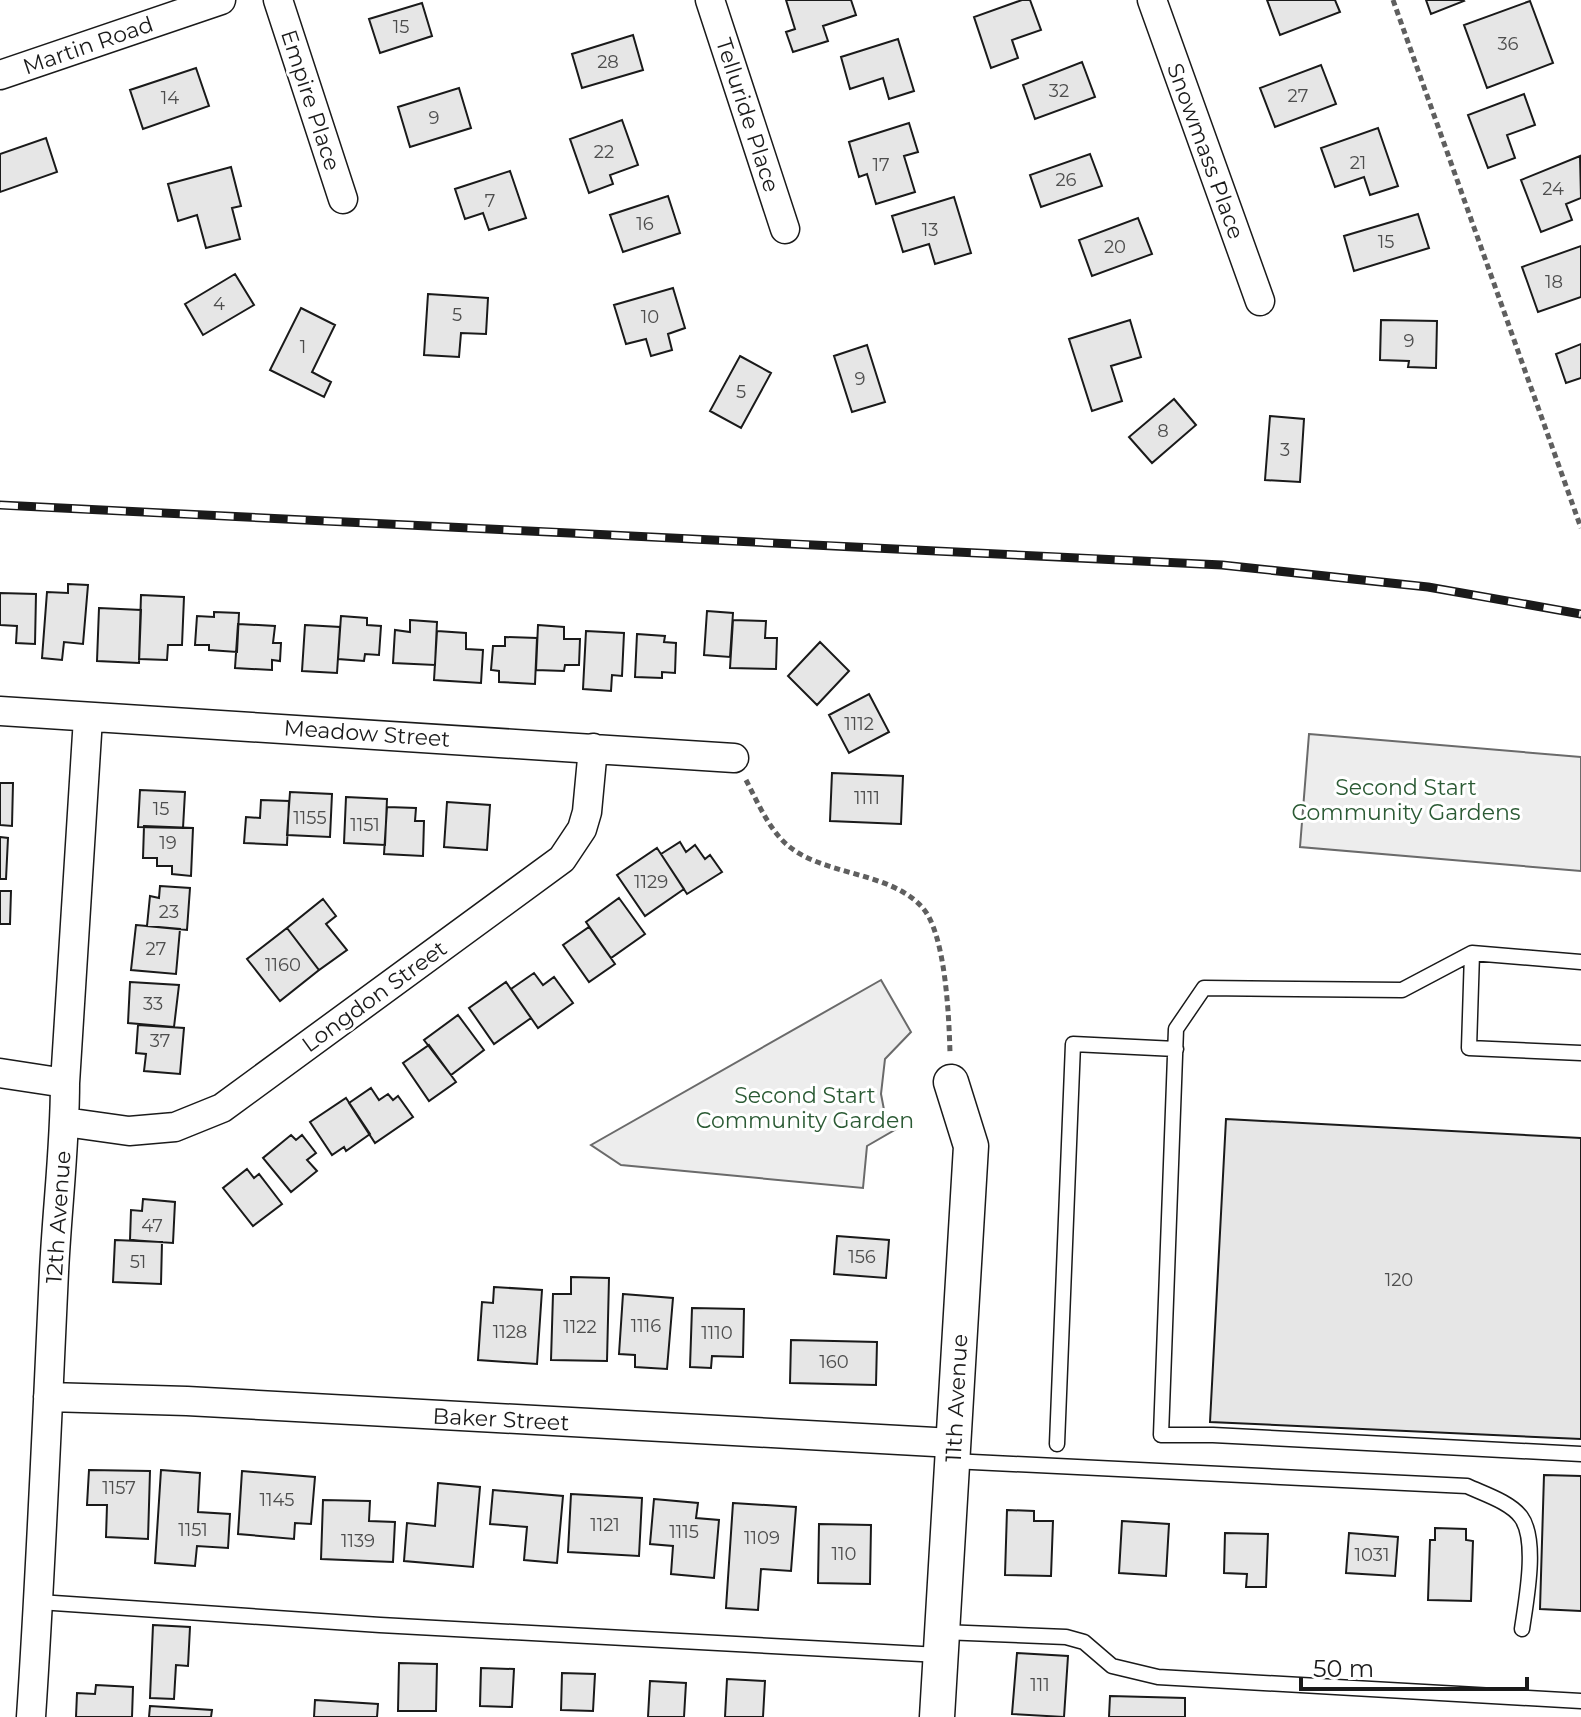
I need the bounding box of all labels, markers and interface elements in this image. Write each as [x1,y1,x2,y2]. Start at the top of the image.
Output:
street label: Martin Road [19,11,157,80]
house number: 15 [393,16,409,38]
street label: Empire Place [275,26,346,174]
house number: 36 [1497,33,1519,55]
street label: Telluride Place [710,35,785,195]
house number: 28 [597,51,619,73]
street label: Snowmass Place [1161,60,1250,243]
house number: 32 [1049,80,1069,102]
house number: 27 [1288,85,1308,107]
house number: 14 [161,87,179,109]
house number: 9 [429,107,440,129]
house number: 22 [594,141,614,163]
house number: 21 [1350,152,1366,174]
house number: 17 [872,154,890,176]
house number: 26 [1055,169,1077,191]
house number: 24 [1542,178,1564,200]
house number: 7 [485,190,495,212]
house number: 16 [636,213,654,235]
house number: 13 [922,219,938,241]
house number: 15 [1378,231,1394,253]
house number: 20 [1104,236,1126,258]
house number: 18 [1545,271,1563,293]
house number: 4 [213,293,225,315]
house number: 5 [452,304,462,326]
house number: 10 [641,306,659,328]
house number: 9 [1404,330,1415,352]
house number: 1 [300,336,306,358]
house number: 9 [855,368,866,390]
house number: 5 [736,381,746,403]
house number: 8 [1157,420,1169,442]
house number: 3 [1280,439,1290,461]
house number: 1112 [844,713,874,735]
street label: Meadow Street [283,714,451,753]
park label: Second Start Community Gardens [1291,774,1521,826]
house number: 1111 [854,787,880,809]
house number: 15 [153,798,169,820]
house number: 1155 [293,807,327,829]
house number: 1151 [350,814,380,836]
house number: 19 [159,832,177,854]
house number: 1129 [634,871,668,893]
house number: 23 [159,901,179,923]
street label: Longdon Street [297,935,452,1058]
house number: 27 [146,938,166,960]
house number: 1160 [265,954,301,976]
house number: 33 [143,993,163,1015]
house number: 37 [150,1030,170,1052]
park label: Second Start Community Garden [696,1082,914,1134]
street label: 12th Avenue [40,1150,77,1284]
house number: 47 [141,1215,163,1237]
house number: 156 [848,1246,876,1268]
house number: 51 [130,1251,146,1273]
house number: 120 [1385,1269,1413,1291]
house number: 1116 [631,1315,661,1337]
house number: 1122 [563,1316,597,1338]
house number: 1128 [493,1321,527,1343]
house number: 1110 [701,1322,733,1344]
street label: 11th Avenue [940,1333,973,1463]
house number: 160 [819,1351,849,1373]
street label: Baker Street [432,1402,570,1437]
house number: 1157 [102,1477,136,1499]
house number: 1145 [259,1489,295,1511]
house number: 1121 [590,1514,620,1536]
house number: 1151 [178,1519,208,1541]
house number: 1115 [669,1521,699,1543]
house number: 1109 [744,1527,780,1549]
house number: 1139 [341,1530,375,1552]
house number: 110 [832,1543,856,1565]
house number: 1031 [1355,1544,1389,1566]
scale bar [1301,1641,1527,1691]
text: 50 m [1313,1654,1374,1683]
house number: 111 [1030,1674,1050,1696]

